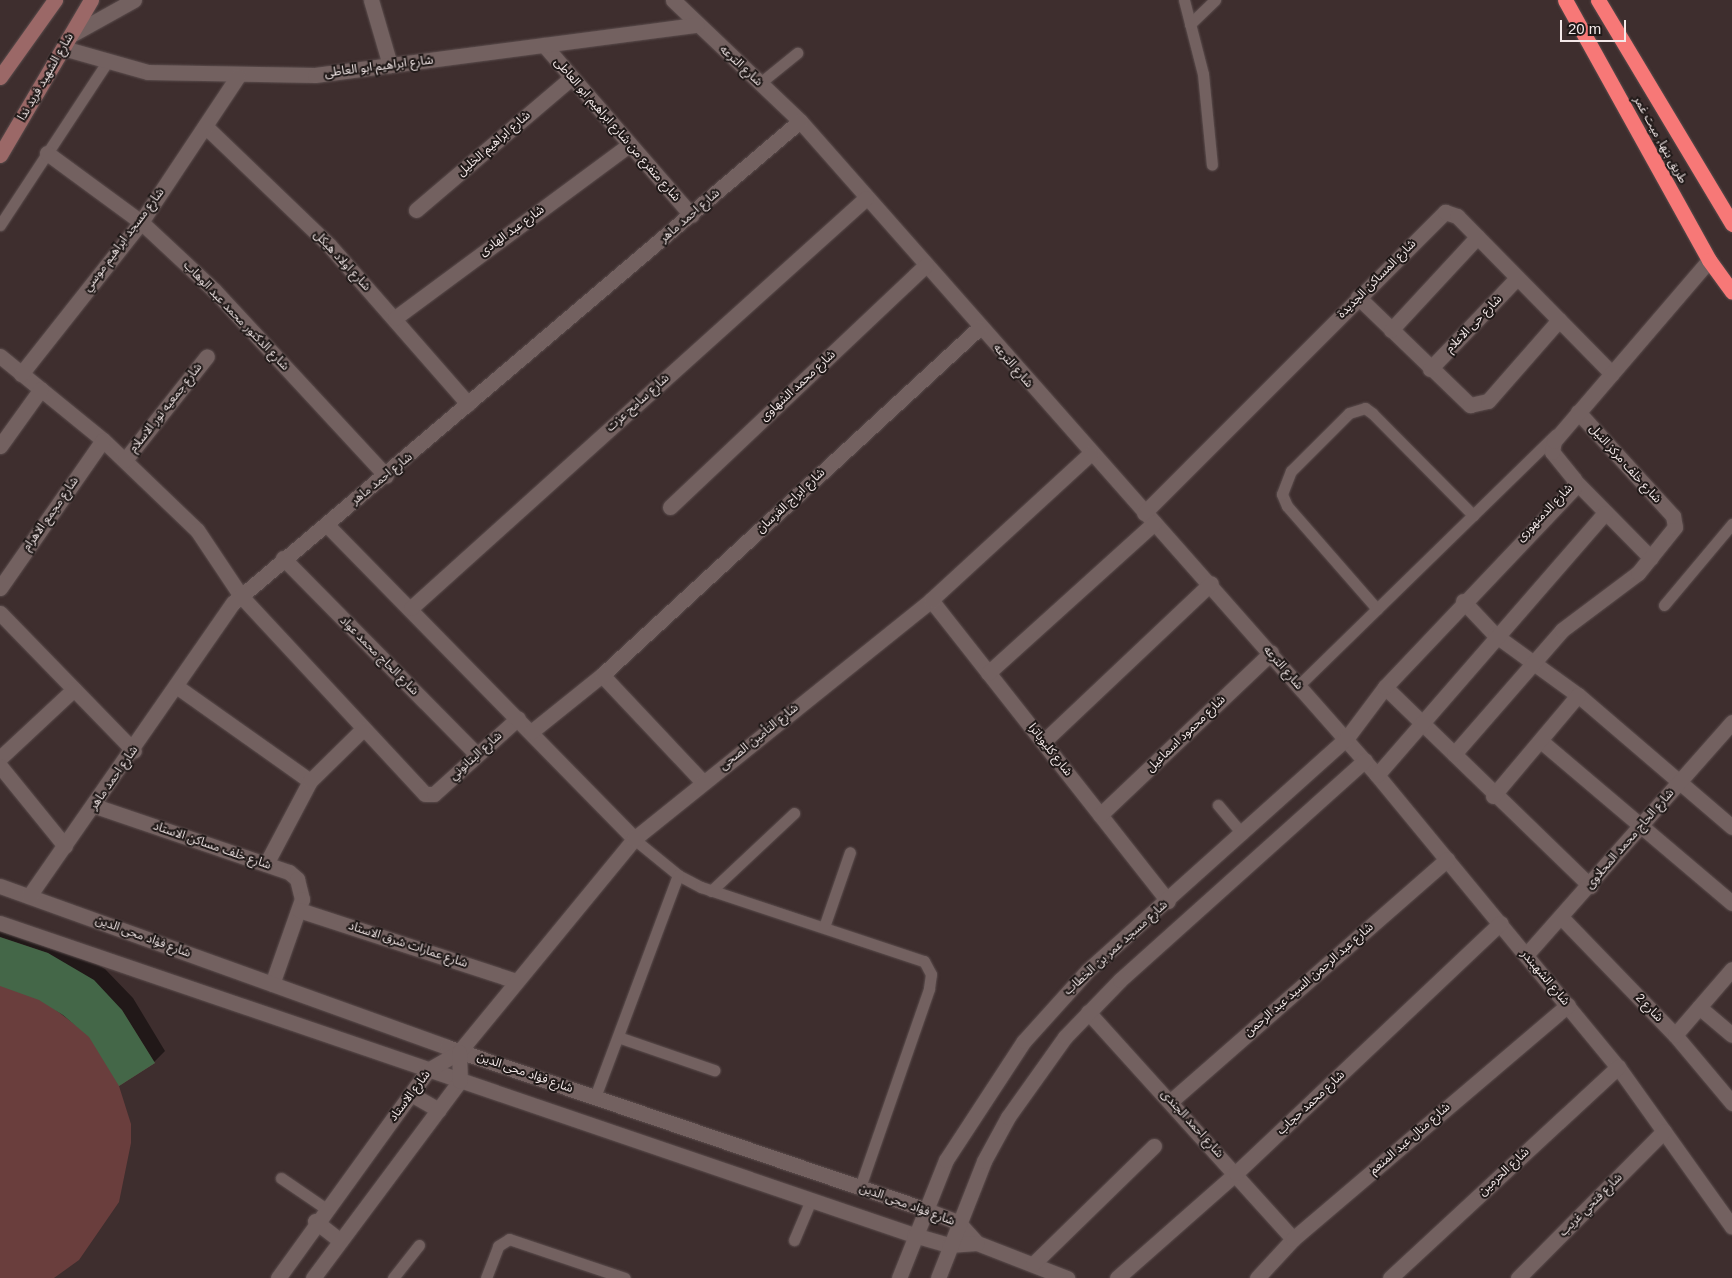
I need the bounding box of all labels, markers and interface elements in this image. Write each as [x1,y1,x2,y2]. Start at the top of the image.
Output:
scale bar [1562,10,1628,42]
text: 20 m [1568,20,1601,37]
street label: شارع الشهيد فريد ندا [15,31,77,123]
street label: شارع الترعه [717,42,765,90]
street label: شارع ابراهيم ابو العاطى [324,53,434,81]
street label: شارع متفرع من شارع ابراهيم ابو العاطى [551,55,683,205]
street label: طريق بنها, ميت غمر [1630,94,1690,186]
street label: شارع ابراهيم الخليل [455,108,533,180]
street label: شارع مسجد ابراهيم موسي [80,186,168,294]
street label: شارع احمد ماهر [657,186,723,246]
street label: شارع عبد الهادى [477,203,547,259]
street label: شارع اولاد هيكل [310,228,374,294]
street label: شارع المساكن الجديدة [1335,237,1419,321]
street label: شارع الدكتور محمد عبد الوهاب [180,258,292,374]
street label: شارع حى الاعلام [1443,292,1505,356]
street label: شارع الترعه [990,341,1036,391]
street label: شارع محمد الشهاوى [757,347,839,425]
street label: شارع جمعيه نور الاسلام [127,360,205,456]
street label: شارع سامح عزت [604,371,672,435]
street label: شارع خلف مركز النيل [1586,422,1664,506]
street label: شارع احمد ماهر [348,450,416,508]
street label: شارع ابراج الفرسان [754,466,828,536]
street label: شارع مجمع الاهرام [20,474,82,554]
street label: شارع الدمنهورى [1514,481,1576,545]
street label: شارع الحاج محمد عواد [337,614,421,698]
street label: شارع الترعه [1260,643,1306,693]
street label: شارع محمود اسماعيل [1143,693,1229,775]
street label: شارع التأمين الصحى [717,701,801,773]
street label: شارع كليوباترا [1025,721,1075,779]
street label: شارع البتانوني [447,729,505,783]
street label: شارع احمد ماهر [87,743,141,813]
street label: شارع الحاج محمد المحلاوى [1583,786,1677,892]
street label: شارع خلف مساكن الاستاد [151,819,273,873]
street label: شارع مسجد عمر بن الخطاب [1061,898,1171,998]
street label: شارع فؤاد محى الدين [93,913,193,961]
street label: شارع عمارات شرق الاستاد [346,919,470,971]
street label: شارع عبد الرحمن السيد عبد الرحمن [1242,920,1376,1040]
street label: شارع الشهبندر [1518,947,1572,1009]
street label: شارع 2 [1632,991,1666,1025]
street label: شارع فؤاد محى الدين [475,1050,575,1096]
street label: شارع الاستاد [386,1068,434,1124]
street label: شارع محمد حجاب [1274,1068,1348,1138]
street label: شارع احمد الجندى [1158,1087,1226,1161]
street label: شارع منال عبد المنعم [1367,1100,1453,1178]
street label: شارع الحرمين [1476,1145,1532,1199]
street label: شارع فتحي غريب [1556,1170,1626,1240]
street label: شارع فؤاد محى الدين [857,1181,957,1229]

